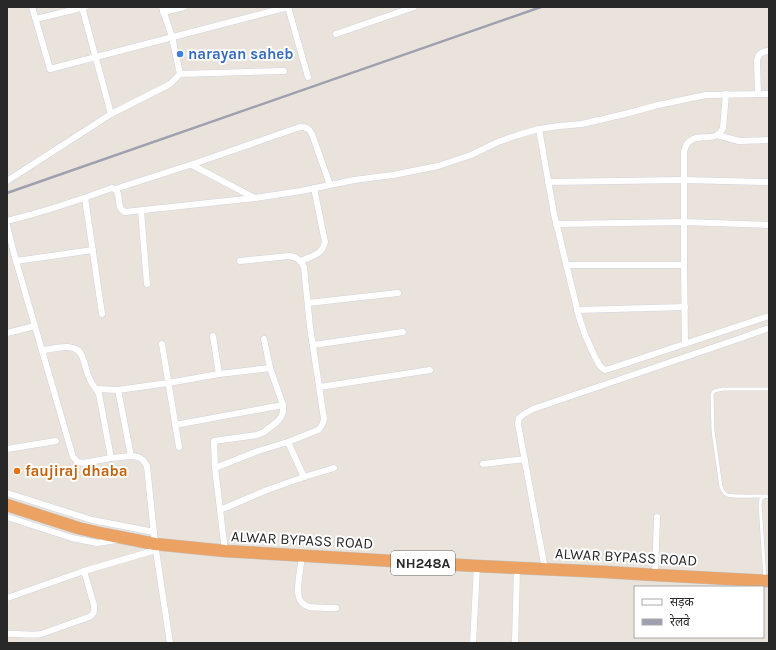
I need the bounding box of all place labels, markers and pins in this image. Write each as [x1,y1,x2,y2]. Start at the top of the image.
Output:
place label: narayan saheb [188,45,293,63]
marker: narayan saheb [175,49,185,59]
place label: faujiraj dhaba [25,462,127,480]
marker: faujiraj dhaba [12,466,22,476]

